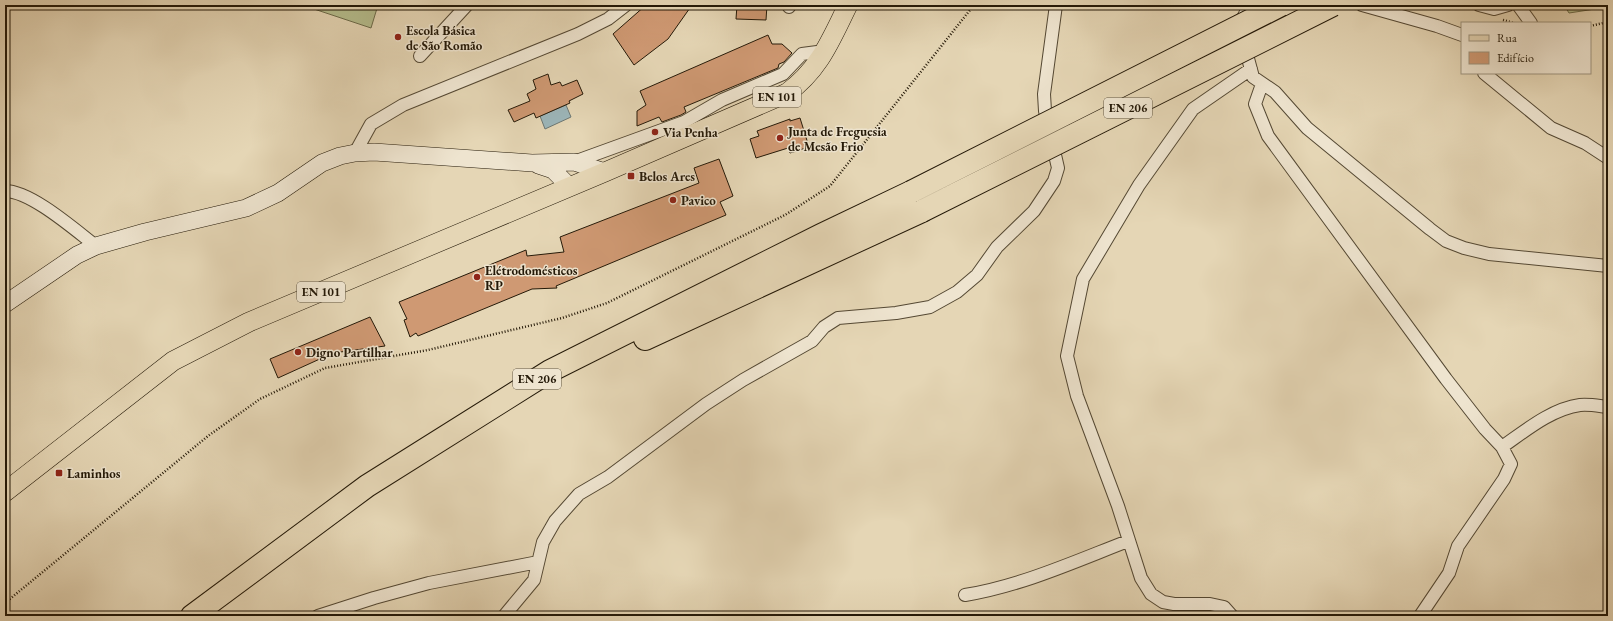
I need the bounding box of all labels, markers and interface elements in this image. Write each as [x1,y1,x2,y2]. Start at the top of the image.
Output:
place label: Escola Básica de São Romão [406,22,483,54]
legend [1461,22,1591,74]
text: Rua [1497,30,1517,46]
marker: Escola Básica de São Romão [393,32,403,42]
text: Edifício [1497,50,1534,66]
road number: EN 101 [753,87,801,107]
road number: EN 206 [1104,98,1152,118]
place label: Junta de Freguesia de Mesão Frio [786,123,887,155]
place label: Via Penha [663,124,718,141]
marker: Via Penha [650,127,660,137]
marker: Junta de Freguesia de Mesão Frio [775,133,785,143]
place label: Belos Ares [639,168,695,185]
marker: Belos Ares [626,171,636,181]
place label: Pavico [681,192,716,209]
marker: Pavico [668,195,678,205]
place label: Elétrodomésticos RP [485,262,578,294]
marker: Elétrodomésticos RP [472,272,482,282]
road number: EN 101 [297,282,345,302]
place label: Digno Partilhar [306,344,393,361]
marker: Digno Partilhar [293,347,303,357]
road number: EN 206 [513,369,561,389]
place label: Laminhos [67,465,121,482]
marker: Laminhos [54,468,64,478]

